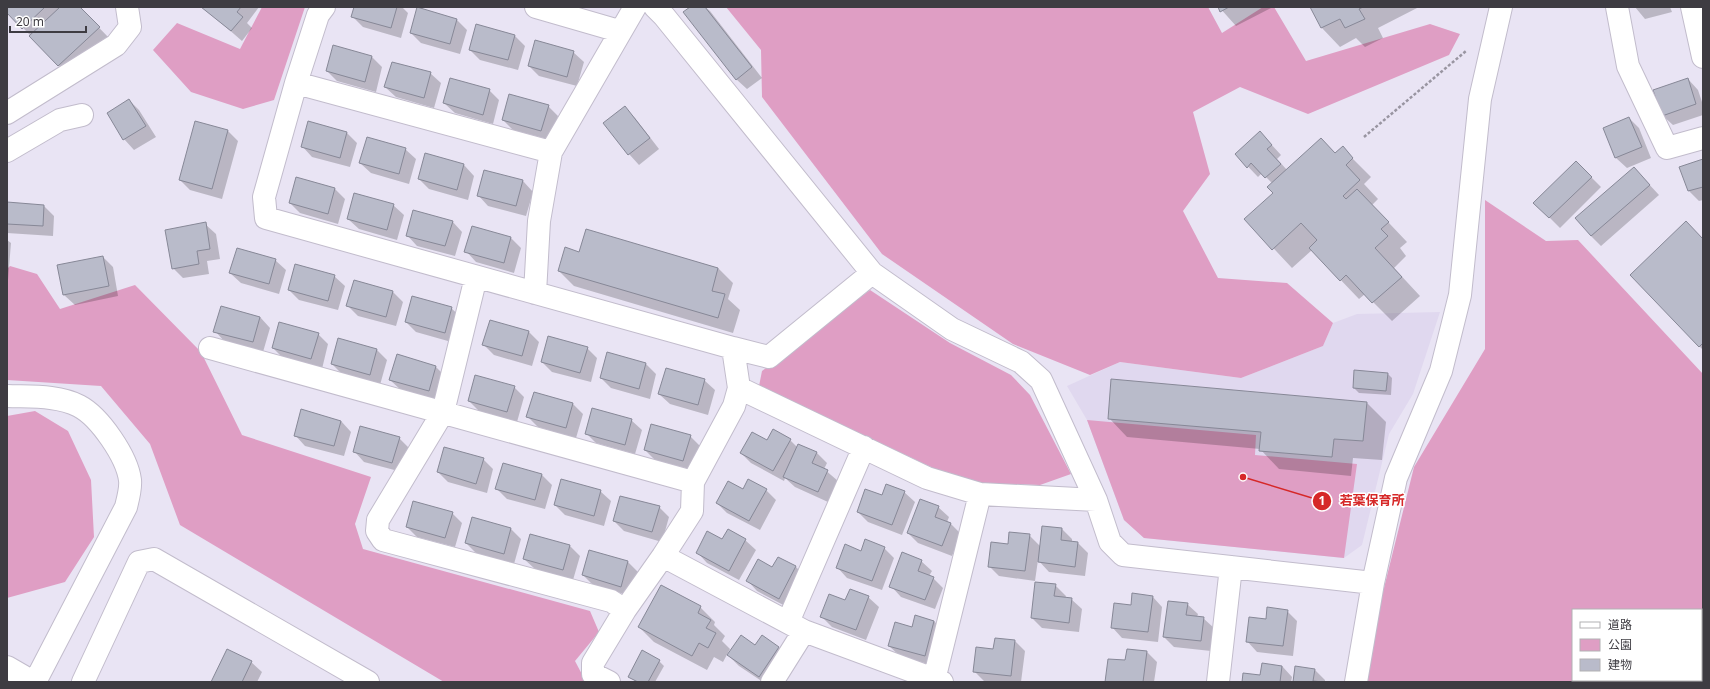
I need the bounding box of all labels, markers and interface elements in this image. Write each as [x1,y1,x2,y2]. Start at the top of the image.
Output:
scale bar [10,8,86,34]
text: 20 m [16,13,44,30]
callout: 若葉保育所 [1312,488,1413,513]
text: 若葉保育所 [1339,491,1405,509]
text: 1 [1319,492,1325,509]
legend [1572,609,1702,681]
text: 道路 [1608,616,1632,633]
text: 公園 [1608,636,1632,653]
text: 建物 [1608,656,1632,673]

